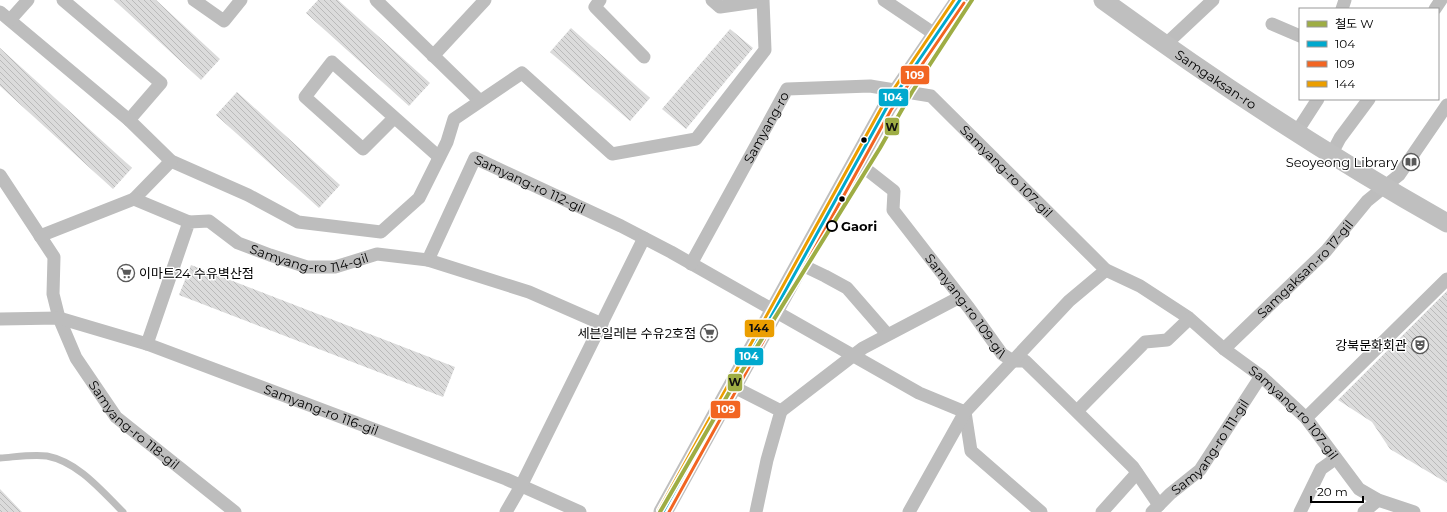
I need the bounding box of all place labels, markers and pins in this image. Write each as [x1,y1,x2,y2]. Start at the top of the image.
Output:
unlabelled marker [859,135,869,145]
library icon: Seoyeong Library [1401,152,1421,172]
place label: Seoyeong Library [1286,154,1399,170]
unlabelled marker [837,194,847,204]
place label: Gaori [841,218,877,234]
marker: Gaori [826,220,838,232]
supermarket icon: 이마트24 수유벽산점 [116,263,136,283]
place label: 이마트24 수유벽산점 [139,265,254,281]
supermarket icon: 세븐일레븐 수유2호점 [699,323,719,343]
place label: 세븐일레븐 수유2호점 [578,325,696,341]
theatre icon: 강북문화회관 [1410,335,1430,355]
place label: 강북문화회관 [1335,337,1407,353]

